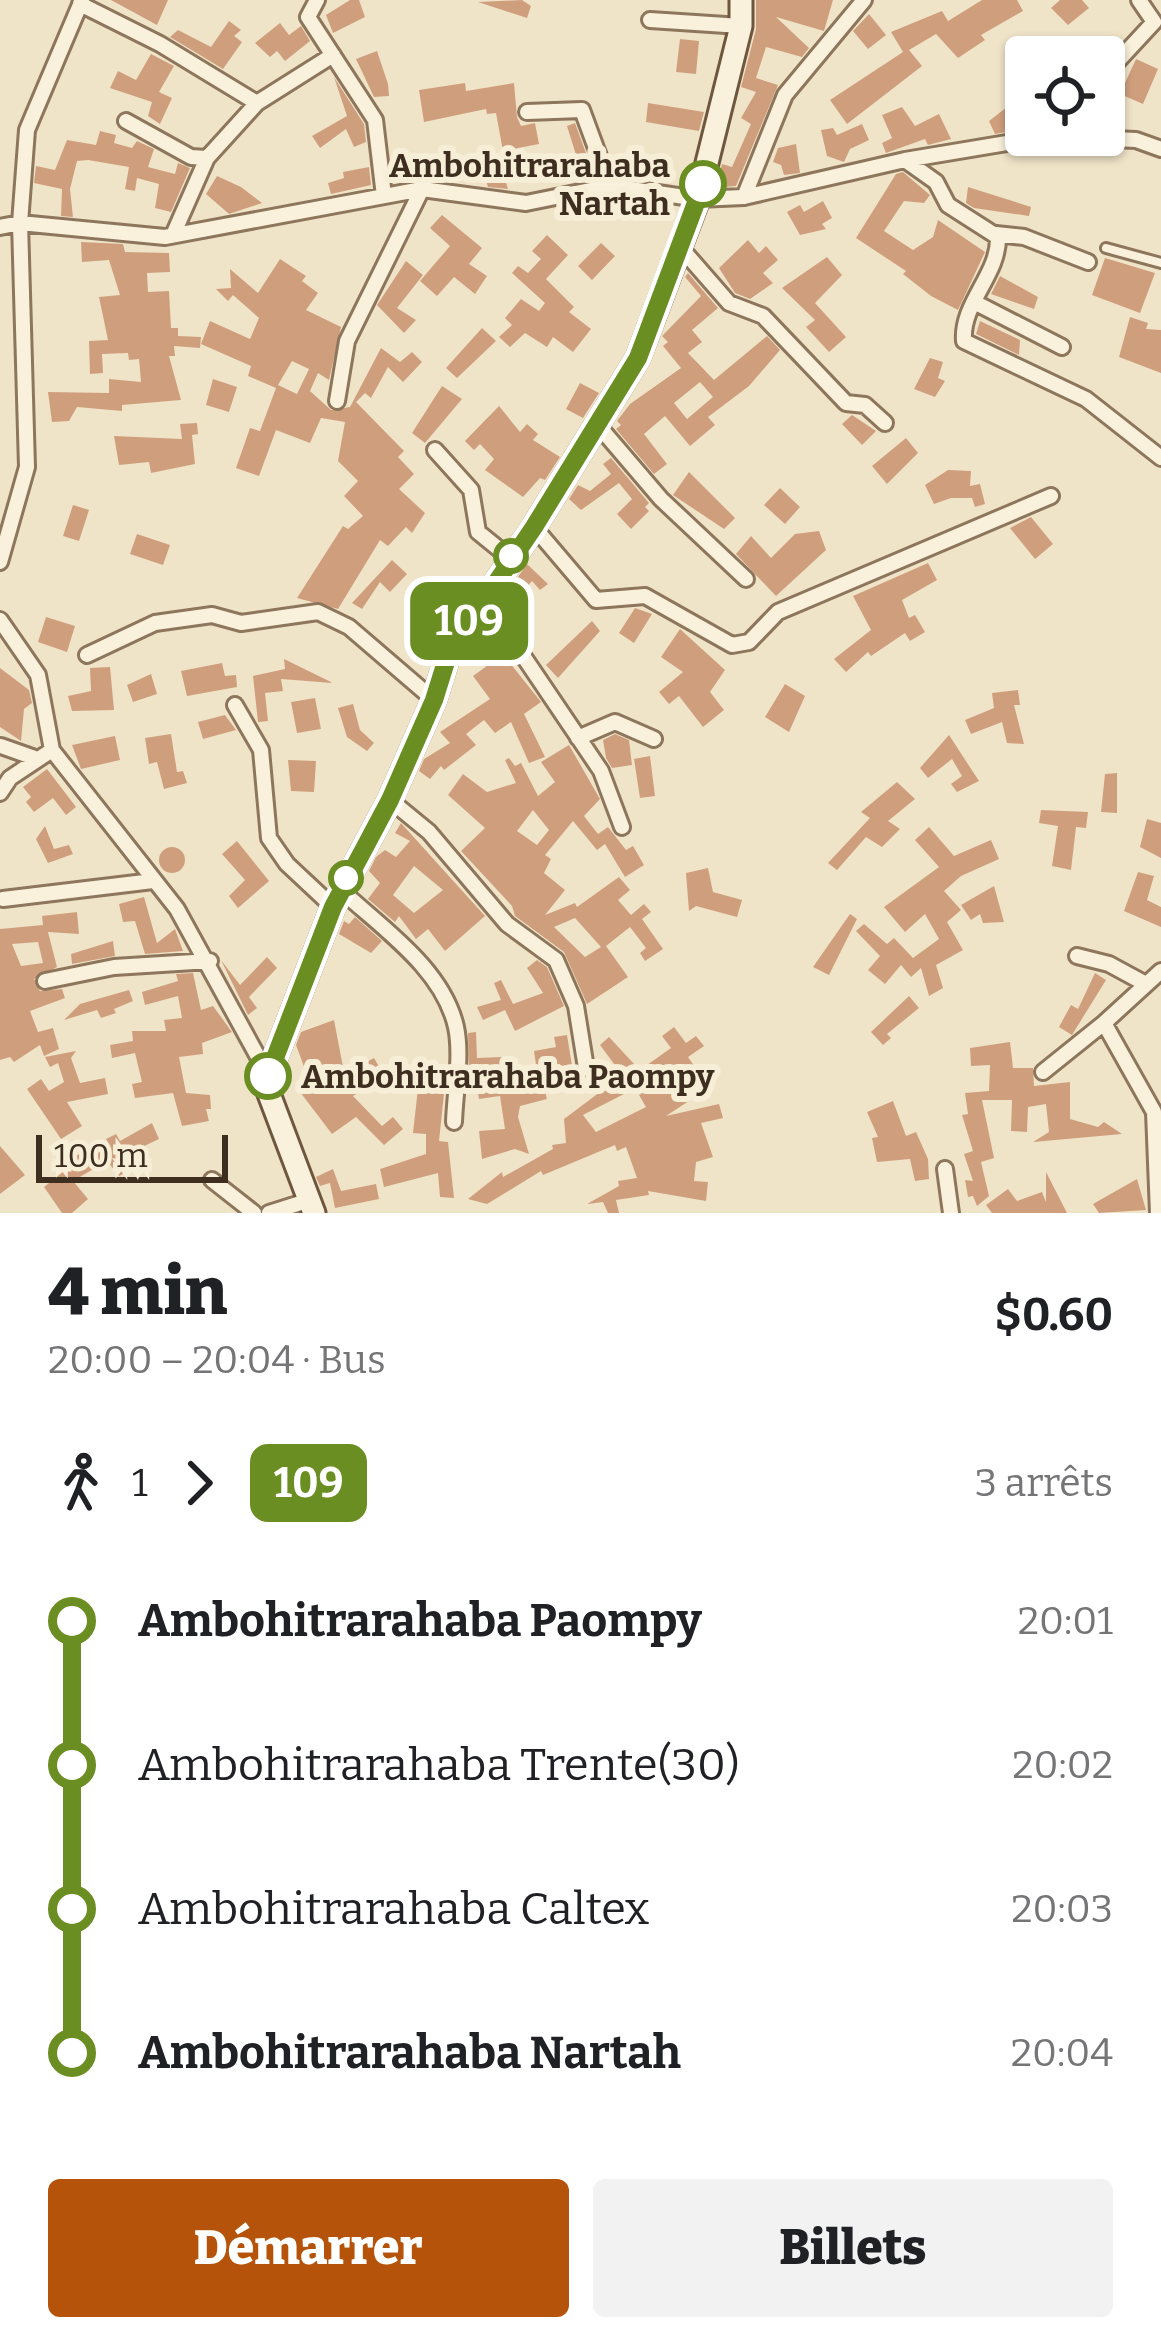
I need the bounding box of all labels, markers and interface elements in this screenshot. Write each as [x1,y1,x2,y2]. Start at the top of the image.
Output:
map controls [1005,36,1125,156]
button: locate [1005,36,1125,156]
place label: Ambohitrarahaba Nartah [389,146,670,224]
marker: Ambohitrarahaba Nartah [681,162,725,206]
unlabelled marker [495,540,527,572]
line badge: 109 [400,582,538,660]
text: 109 [434,596,504,646]
unlabelled marker [330,862,362,894]
marker: Ambohitrarahaba Paompy [246,1054,290,1098]
place label: Ambohitrarahaba Paompy [301,1057,715,1097]
scale bar [36,1129,228,1182]
text: 100 m [54,1136,148,1176]
text: 4 min [48,1252,228,1331]
text: $0.60 [995,1288,1113,1342]
text: 20:00 – 20:04 · Bus [48,1337,386,1383]
icon: walk [48,1450,114,1516]
icon: forward [166,1450,232,1516]
text: 109 [274,1458,343,1508]
text: 1 [132,1460,148,1506]
text: 3 arrêts [975,1460,1113,1506]
text: Ambohitrarahaba Paompy [138,1594,702,1648]
text: 20:01 [1018,1598,1113,1644]
text: Ambohitrarahaba Trente(30) [138,1738,740,1792]
text: 20:02 [1012,1742,1113,1788]
text: Ambohitrarahaba Caltex [138,1882,649,1936]
text: 20:03 [1011,1886,1113,1932]
text: Ambohitrarahaba Nartah [138,2026,681,2080]
text: 20:04 [1011,2030,1113,2076]
button: Démarrer [48,2179,569,2317]
button: Billets [593,2179,1113,2317]

